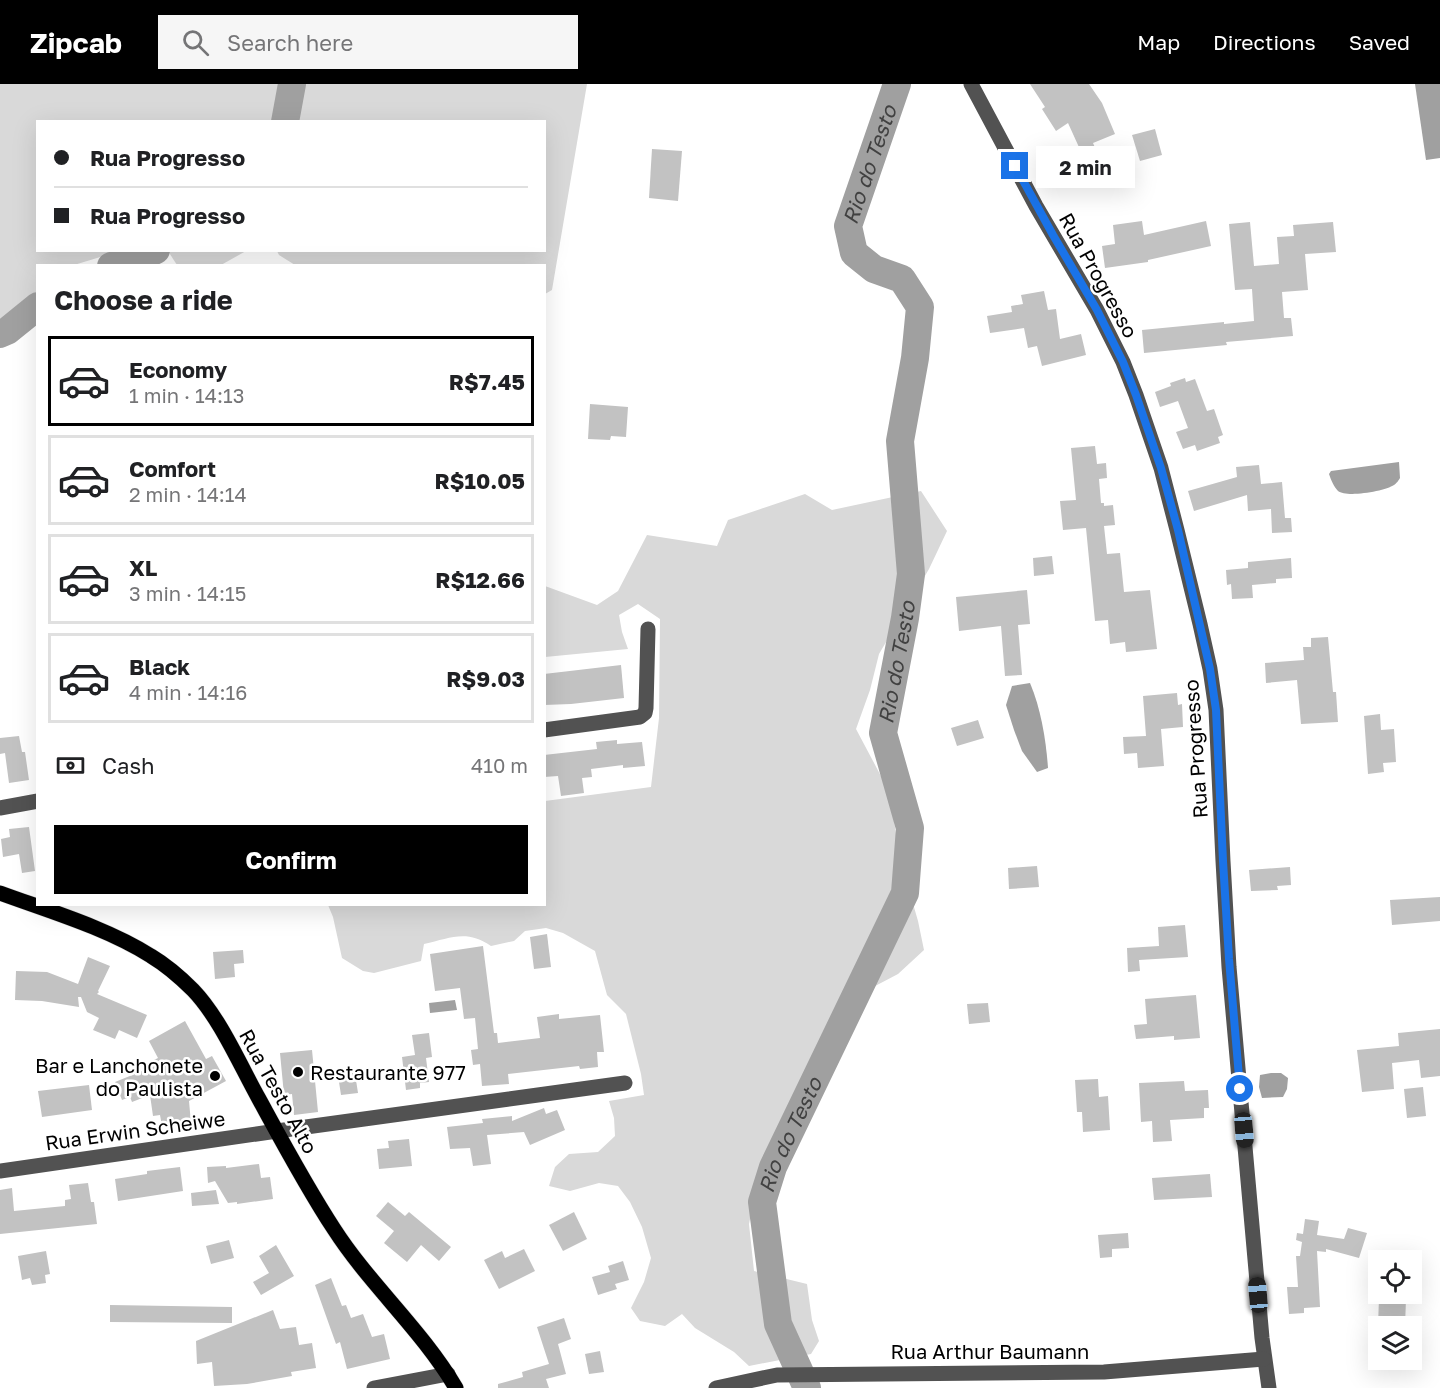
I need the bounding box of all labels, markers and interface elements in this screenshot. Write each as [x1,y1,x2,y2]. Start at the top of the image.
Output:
search box [158,15,578,69]
text: Zipcab [30,26,122,59]
icon: search [179,26,212,59]
text: Search here [227,29,353,56]
text: Map [1137,29,1180,55]
text: Directions [1213,29,1316,55]
text: Saved [1349,29,1410,55]
water label: Rio do Testo [837,100,902,227]
text: Rua Progresso [90,144,245,171]
callout: 2 min [1036,145,1135,187]
route end [1001,152,1028,179]
text: 2 min [1059,155,1112,179]
text: Rua Progresso [90,202,245,229]
street label: Rua Progresso [1055,208,1143,342]
text: Choose a ride [54,284,233,316]
icon: car [57,354,111,408]
text: Economy [129,356,227,383]
text: R$7.45 [449,368,525,395]
text: 1 min · 14:13 [129,383,244,407]
icon: car [57,453,111,507]
text: Comfort [129,455,216,482]
text: R$10.05 [435,467,525,494]
text: 2 min · 14:14 [129,482,247,506]
icon: car [57,552,111,606]
text: XL [129,554,157,581]
text: R$12.66 [435,566,525,593]
text: 3 min · 14:15 [129,581,246,605]
water label: Rio do Testo [872,598,920,726]
icon: car [57,651,111,705]
text: Black [129,653,190,680]
text: R$9.03 [446,665,525,692]
street label: Rua Progresso [1178,679,1212,819]
text: 4 min · 14:16 [129,680,247,704]
icon: cash [54,749,87,782]
text: Cash [102,752,155,779]
text: 410 m [471,753,528,777]
button: Confirm [54,825,528,894]
street label: Rua Testo Alto [235,1025,323,1157]
place label: Bar e Lanchonete do Paulista [35,1053,203,1100]
place label: Restaurante 977 [310,1060,466,1084]
marker: Restaurante 977 [291,1065,305,1079]
marker: Bar e Lanchonete do Paulista [208,1069,222,1083]
water label: Rio do Testo [753,1072,828,1196]
route start [1226,1075,1253,1102]
street label: Rua Erwin Scheiwe [44,1105,226,1155]
car [1233,1111,1255,1149]
map controls [1368,1250,1422,1370]
button: locate [1368,1250,1422,1304]
car [1247,1276,1269,1314]
button: layers [1368,1316,1422,1370]
street label: Rua Arthur Baumann [891,1339,1089,1363]

